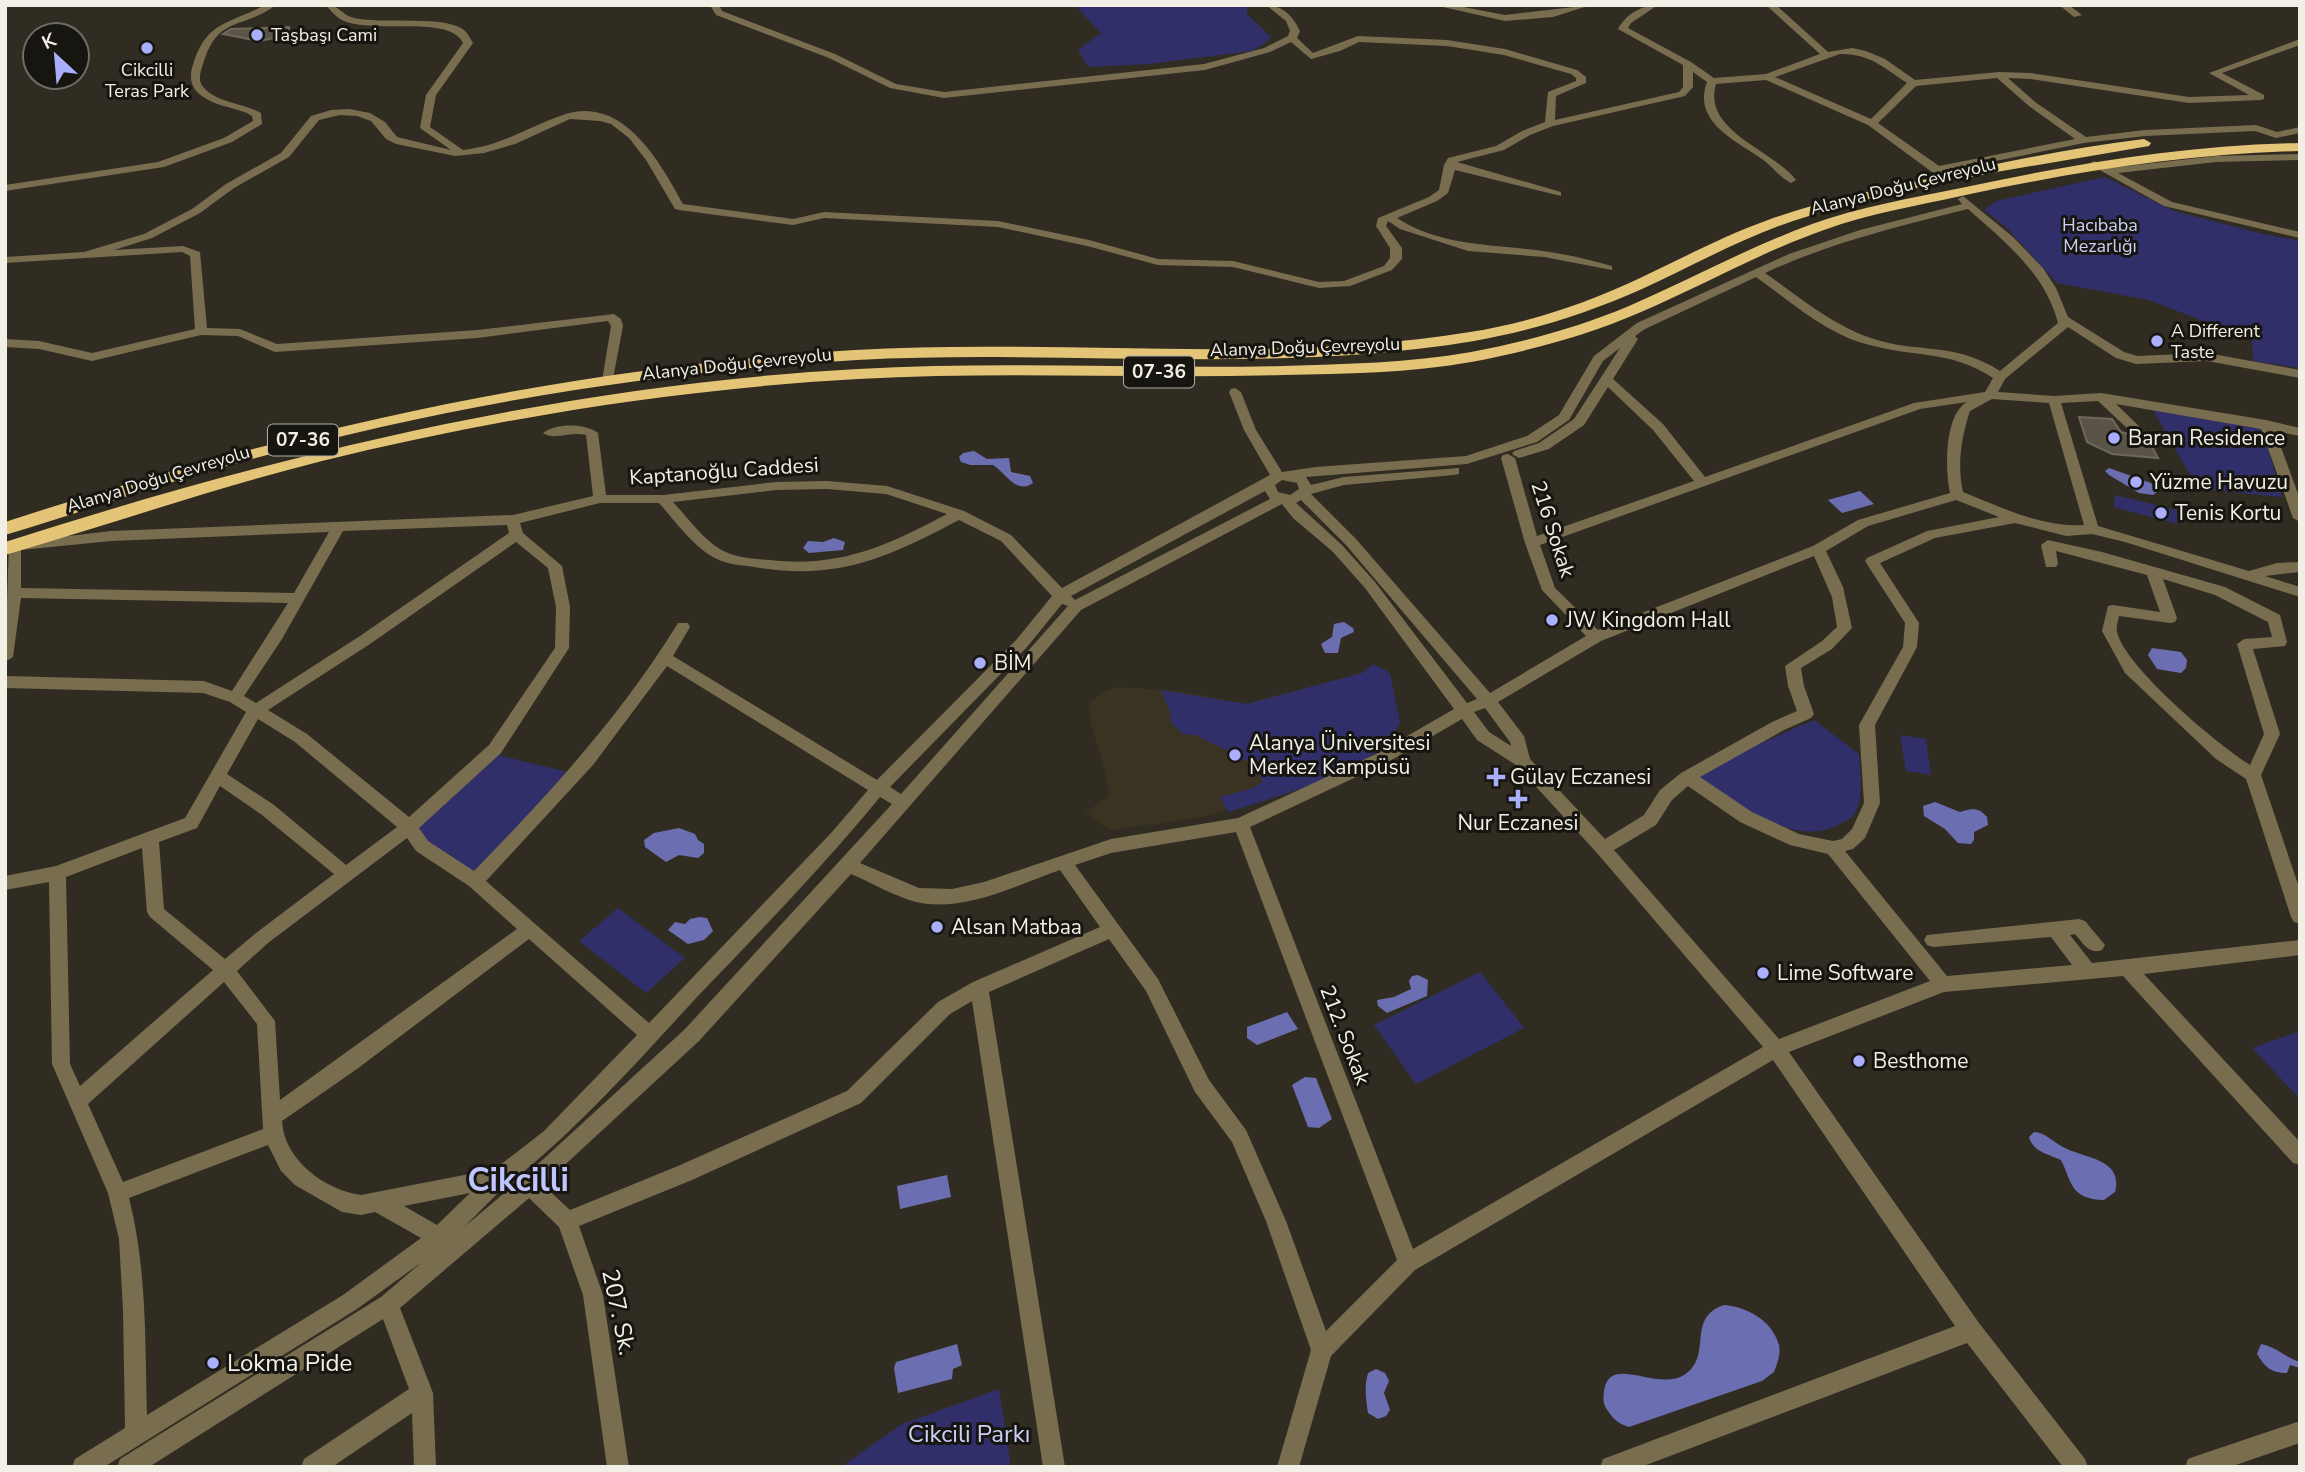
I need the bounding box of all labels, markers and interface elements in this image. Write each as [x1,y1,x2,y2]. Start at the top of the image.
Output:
north arrow [21,21,91,91]
place label: Taşbaşı Cami [271,23,377,47]
text: K [38,27,62,56]
marker: Taşbaşı Cami [249,27,265,43]
marker: Cikcilli Teras Park [139,40,155,56]
place label: Cikcilli Teras Park [105,58,190,103]
street label: Alanya Doğu Çevreyolu [1808,151,1998,221]
park label: Hacıbaba Mezarlığı [2062,213,2138,258]
place label: A Different Taste [2171,319,2260,364]
street label: Alanya Doğu Çevreyolu [1209,332,1401,362]
marker: A Different Taste [2149,333,2165,349]
street label: Alanya Doğu Çevreyolu [641,342,833,386]
road number: 07-36 [1124,356,1194,388]
road number: 07-36 [268,424,338,456]
place label: Baran Residence [2128,424,2285,452]
marker: Baran Residence [2106,430,2122,446]
street label: Alanya Doğu Çevreyolu [63,440,253,518]
street label: Kaptanoğlu Caddesi [628,450,820,492]
place label: Yüzme Havuzu [2149,468,2288,496]
marker: Yüzme Havuzu [2128,474,2144,490]
street label: 216 Sokak [1524,477,1582,581]
place label: Tenis Kortu [2175,499,2281,527]
marker: Tenis Kortu [2153,505,2169,521]
place label: JW Kingdom Hall [1565,606,1731,634]
marker: JW Kingdom Hall [1544,612,1560,628]
place label: BİM [994,649,1032,677]
marker: BİM [972,655,988,671]
place label: Alanya Üniversitesi Merkez Kampüsü [1249,729,1430,781]
marker: Alanya Üniversitesi Merkez Kampüsü [1227,747,1243,763]
place label: Gülay Eczanesi [1510,763,1651,791]
marker: Gülay Eczanesi [1488,769,1504,785]
marker: Nur Eczanesi [1510,791,1526,807]
place label: Nur Eczanesi [1458,809,1578,837]
place label: Alsan Matbaa [951,913,1082,941]
marker: Alsan Matbaa [929,919,945,935]
place label: Lime Software [1777,959,1913,987]
marker: Lime Software [1755,965,1771,981]
street label: 212. Sokak [1313,981,1377,1089]
place label: Besthome [1873,1047,1968,1075]
marker: Besthome [1851,1053,1867,1069]
district label: Cikcilli [467,1158,569,1203]
street label: 207. Sk. [594,1266,644,1358]
place label: Lokma Pide [227,1347,352,1379]
marker: Lokma Pide [205,1355,221,1371]
park label: Cikcili Parkı [908,1418,1030,1450]

